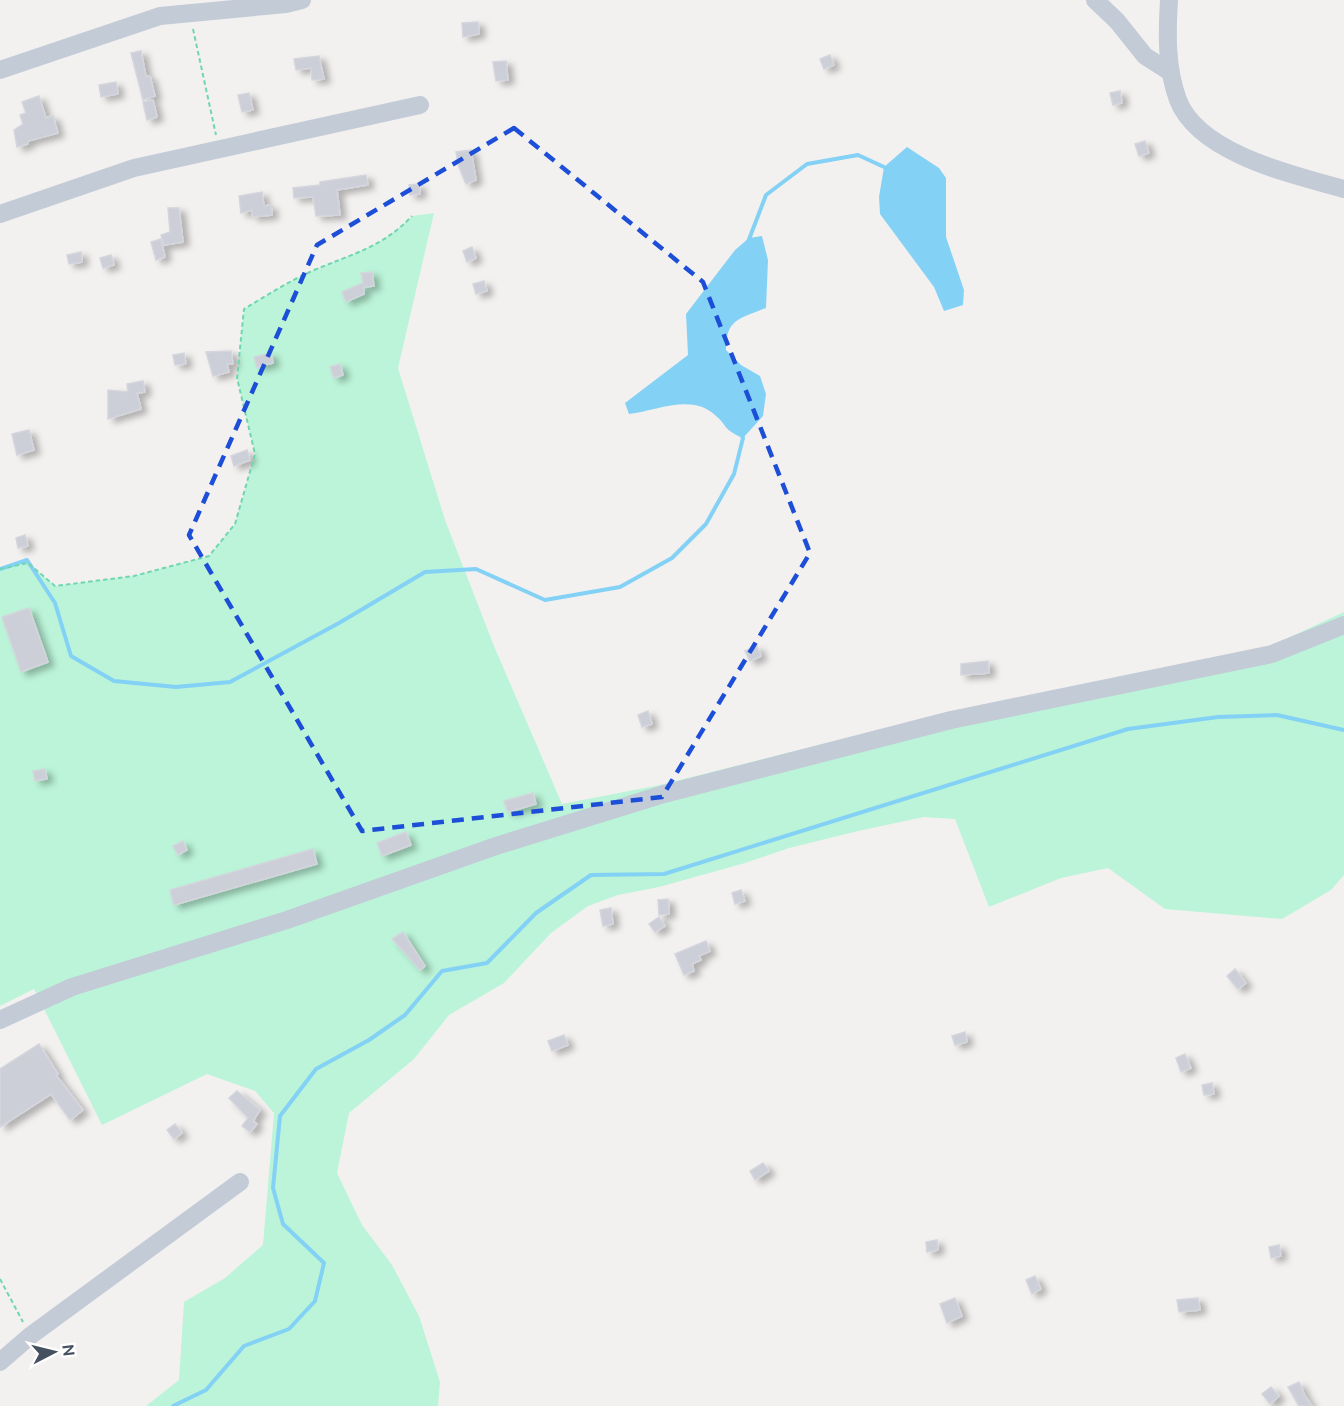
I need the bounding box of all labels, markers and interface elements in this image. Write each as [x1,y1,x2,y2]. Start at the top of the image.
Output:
north arrow [24,1322,84,1382]
text: N [59,1343,79,1357]

